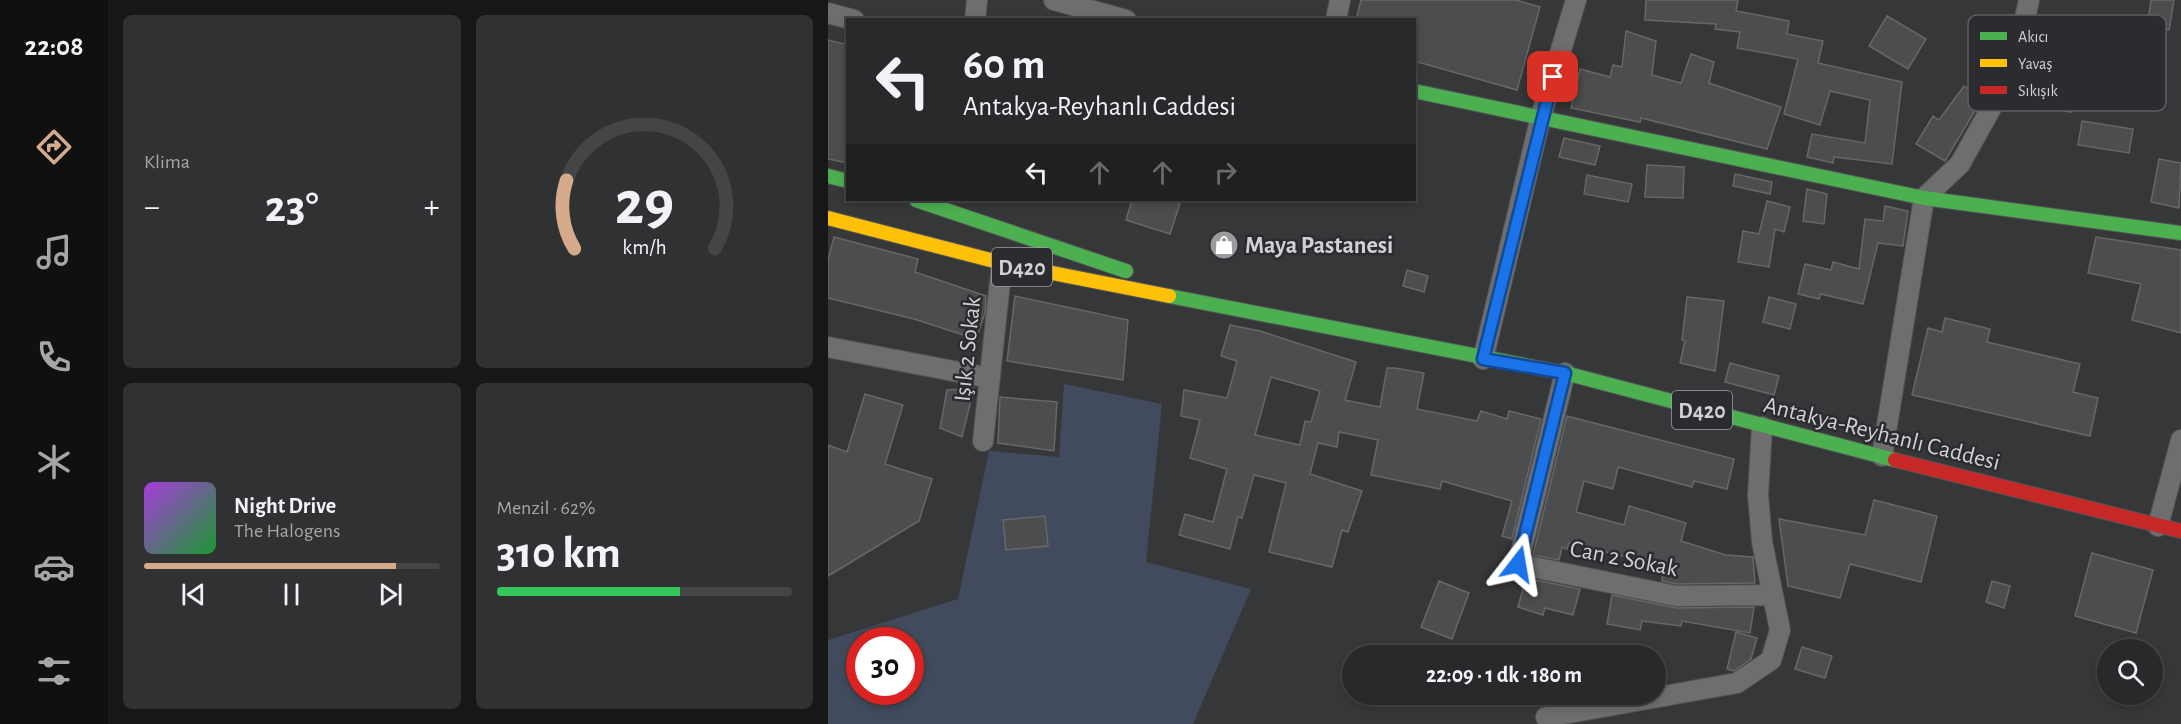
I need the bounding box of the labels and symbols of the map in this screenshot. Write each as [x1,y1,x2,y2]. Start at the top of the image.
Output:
legend [1968,15,2166,111]
text: Akıcı [2018,29,2048,45]
pin [1527,51,1578,102]
text: Yavaş [2018,56,2053,72]
text: Sıkışık [2018,83,2058,99]
shop icon: Maya Pastanesi [1208,229,1240,261]
place label: Maya Pastanesi [1245,234,1393,258]
road number: D420 [992,248,1052,286]
street label: Işık 2 Sokak [951,295,985,403]
road number: D420 [1672,391,1732,429]
street label: Antakya-Reyhanlı Caddesi [1761,393,2002,475]
position arrow [1486,532,1550,596]
street label: Can 2 Sokak [1568,537,1680,581]
speed limit sign: 30 [846,627,924,705]

